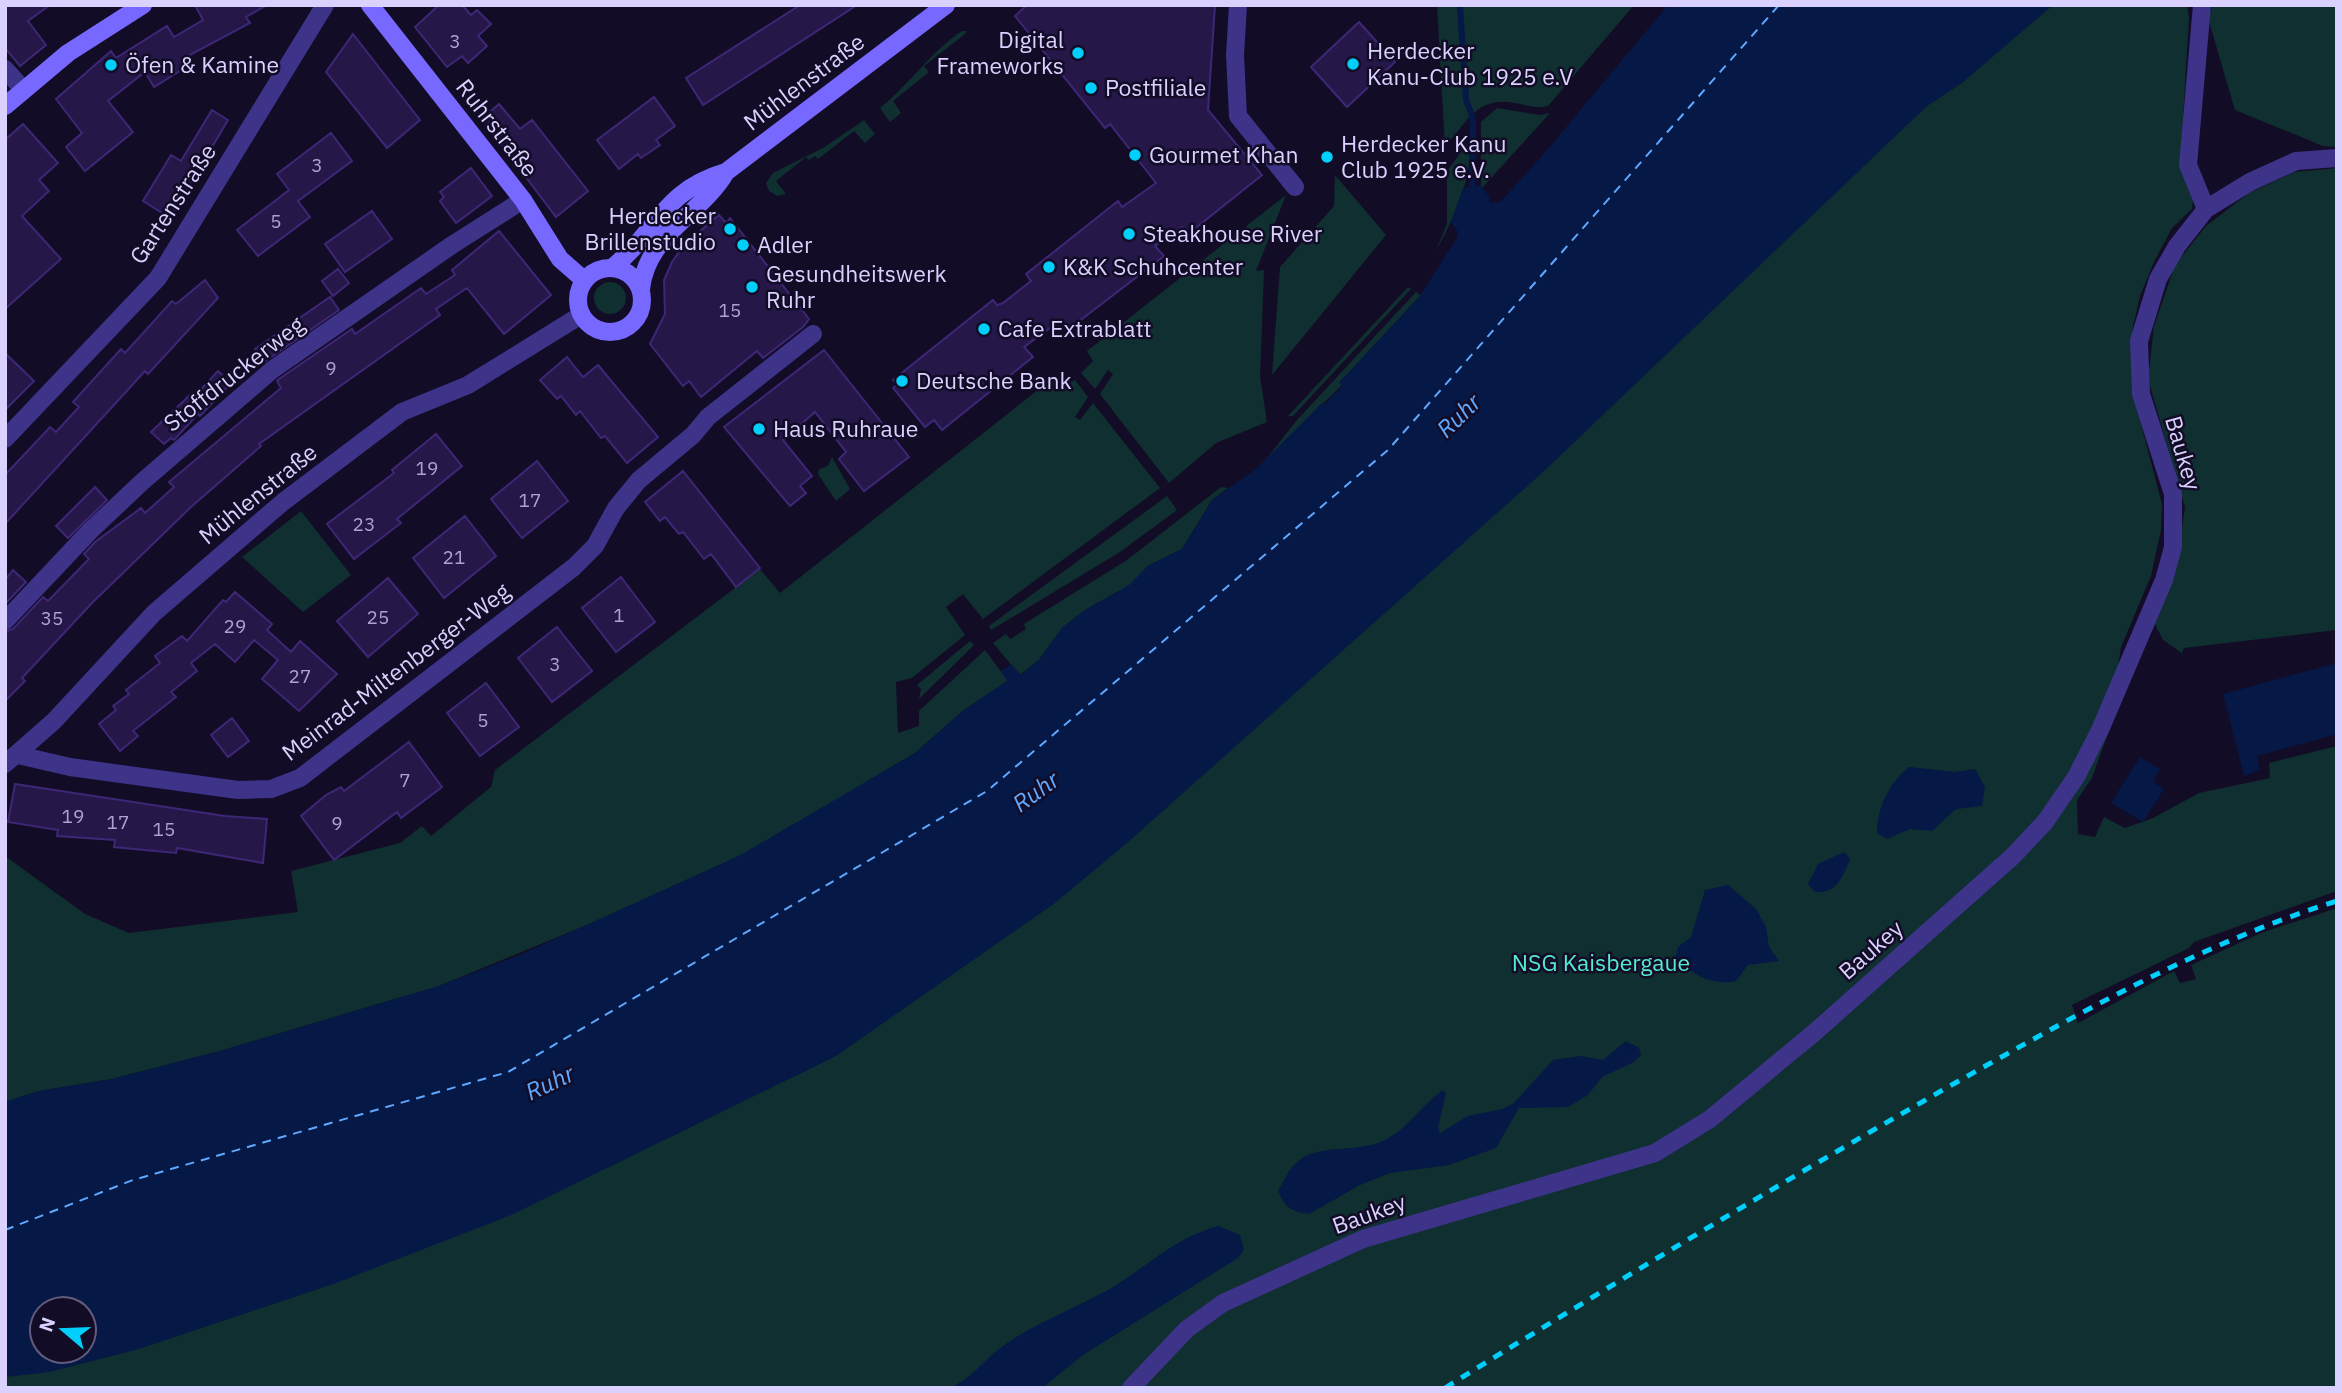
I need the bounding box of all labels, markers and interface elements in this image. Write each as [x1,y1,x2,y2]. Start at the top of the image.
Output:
place label: Digital Frameworks [936,24,1064,80]
street label: Mühlenstraße [737,26,870,136]
house number: 3 [449,29,461,53]
place label: Herdecker Kanu-Club 1925 e.V [1367,35,1573,91]
marker: Digital Frameworks [1070,45,1086,61]
place label: Öfen & Kamine [125,49,279,79]
marker: Herdecker Kanu-Club 1925 e.V [1345,56,1361,72]
marker: Öfen & Kamine [103,57,119,73]
street label: Ruhrstraße [450,72,545,182]
place label: Postfiliale [1105,72,1206,102]
marker: Postfiliale [1083,80,1099,96]
place label: Herdecker Kanu Club 1925 e.V. [1341,128,1507,184]
street label: Gartenstraße [122,138,222,269]
place label: Gourmet Khan [1149,139,1299,169]
marker: Gourmet Khan [1127,147,1143,163]
marker: Herdecker Kanu Club 1925 e.V. [1319,149,1335,165]
house number: 3 [311,153,323,177]
place label: Herdecker Brillenstudio [585,200,717,256]
house number: 5 [270,209,282,233]
place label: Steakhouse River [1143,218,1323,248]
marker: Herdecker Brillenstudio [722,221,738,237]
marker: Steakhouse River [1121,226,1137,242]
place label: Adler [757,229,813,259]
marker: Adler [735,237,751,253]
place label: K&K Schuhcenter [1063,251,1244,281]
place label: Gesundheitswerk Ruhr [766,258,947,314]
marker: K&K Schuhcenter [1041,259,1057,275]
marker: Gesundheitswerk Ruhr [744,279,760,295]
house number: 15 [719,298,741,322]
street label: Stoffdruckerweg [157,309,310,438]
place label: Cafe Extrablatt [998,313,1152,343]
marker: Cafe Extrablatt [976,321,992,337]
house number: 9 [325,356,337,380]
place label: Deutsche Bank [916,365,1072,395]
marker: Deutsche Bank [894,373,910,389]
water label: Ruhr [1429,385,1488,444]
street label: Baukey [2159,412,2209,494]
place label: Haus Ruhraue [773,413,918,443]
marker: Haus Ruhraue [751,421,767,437]
street label: Mühlenstraße [192,436,323,550]
house number: 19 [416,456,438,480]
house number: 17 [519,488,541,512]
house number: 23 [353,512,375,536]
house number: 21 [443,545,465,569]
street label: Meinrad-Miltenberger-Weg [275,576,515,767]
house number: 1 [613,603,625,627]
house number: 25 [367,605,389,629]
house number: 35 [41,606,63,630]
house number: 29 [224,614,246,638]
house number: 3 [549,652,561,676]
house number: 27 [289,664,311,688]
house number: 5 [477,708,489,732]
water label: Ruhr [1006,763,1066,819]
house number: 7 [399,768,411,792]
house number: 19 [62,804,84,828]
house number: 17 [107,810,129,834]
house number: 9 [331,811,343,835]
house number: 15 [153,817,175,841]
street label: Baukey [1832,913,1909,986]
park label: NSG Kaisbergaue [1512,947,1690,977]
water label: Ruhr [520,1056,580,1107]
street label: Baukey [1328,1186,1410,1240]
north arrow [28,1295,98,1365]
text: N [33,1314,61,1335]

